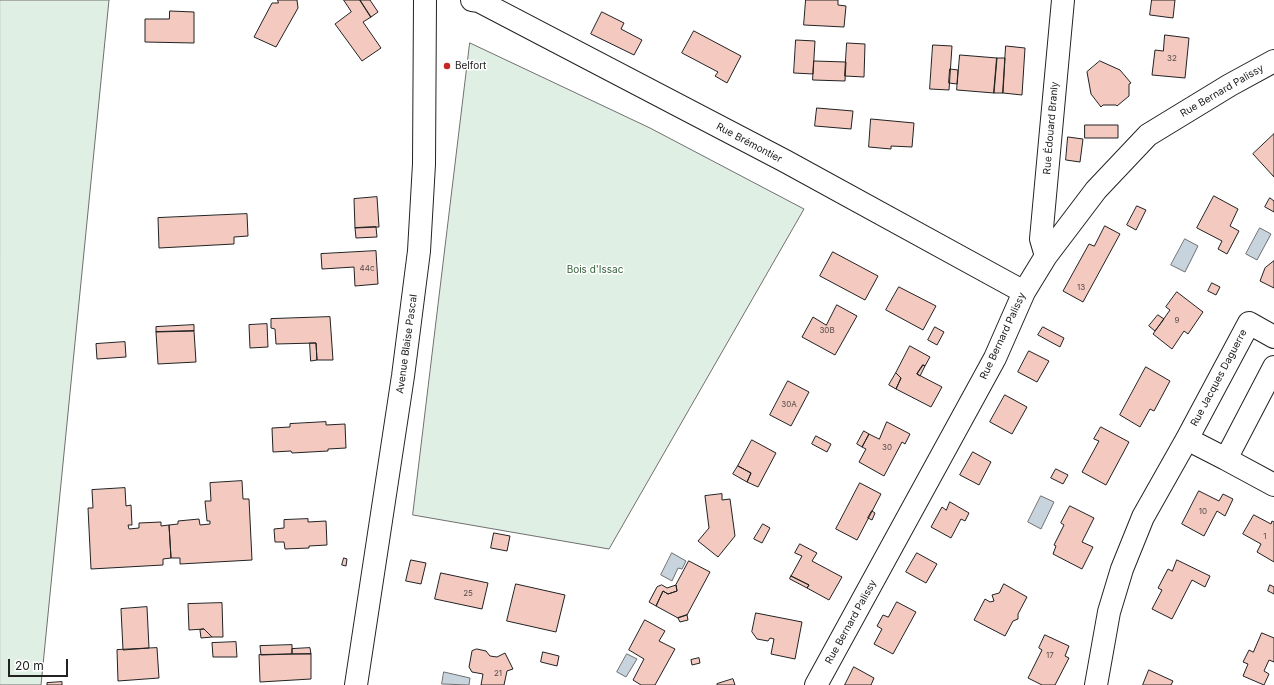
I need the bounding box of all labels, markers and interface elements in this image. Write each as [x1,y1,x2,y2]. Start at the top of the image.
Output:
house number: 32 [1167,54,1177,64]
place label: Belfort [455,60,486,72]
marker: Belfort [442,61,452,71]
street label: Rue Bernard Palissy [1178,62,1266,120]
street label: Rue Édouard Branly [1041,81,1061,175]
street label: Rue Brémontier [714,121,784,165]
house number: 44c [360,264,374,274]
park label: Bois d'Issac [567,264,623,276]
house number: 13 [1077,283,1085,293]
street label: Rue Bernard Palissy [978,291,1028,381]
street label: Avenue Blaise Pascal [394,294,420,394]
house number: 9 [1175,316,1179,326]
house number: 30B [819,326,835,336]
street label: Rue Jacques Daguerre [1188,327,1250,429]
house number: 30A [781,400,797,410]
house number: 30 [882,443,892,453]
house number: 10 [1199,507,1207,517]
house number: 1 [1263,532,1267,542]
street label: Rue Bernard Palissy [823,578,879,666]
house number: 25 [463,589,473,599]
scale bar [10,651,70,677]
house number: 17 [1046,651,1054,661]
text: 20 m [15,658,44,673]
house number: 21 [494,669,502,679]

